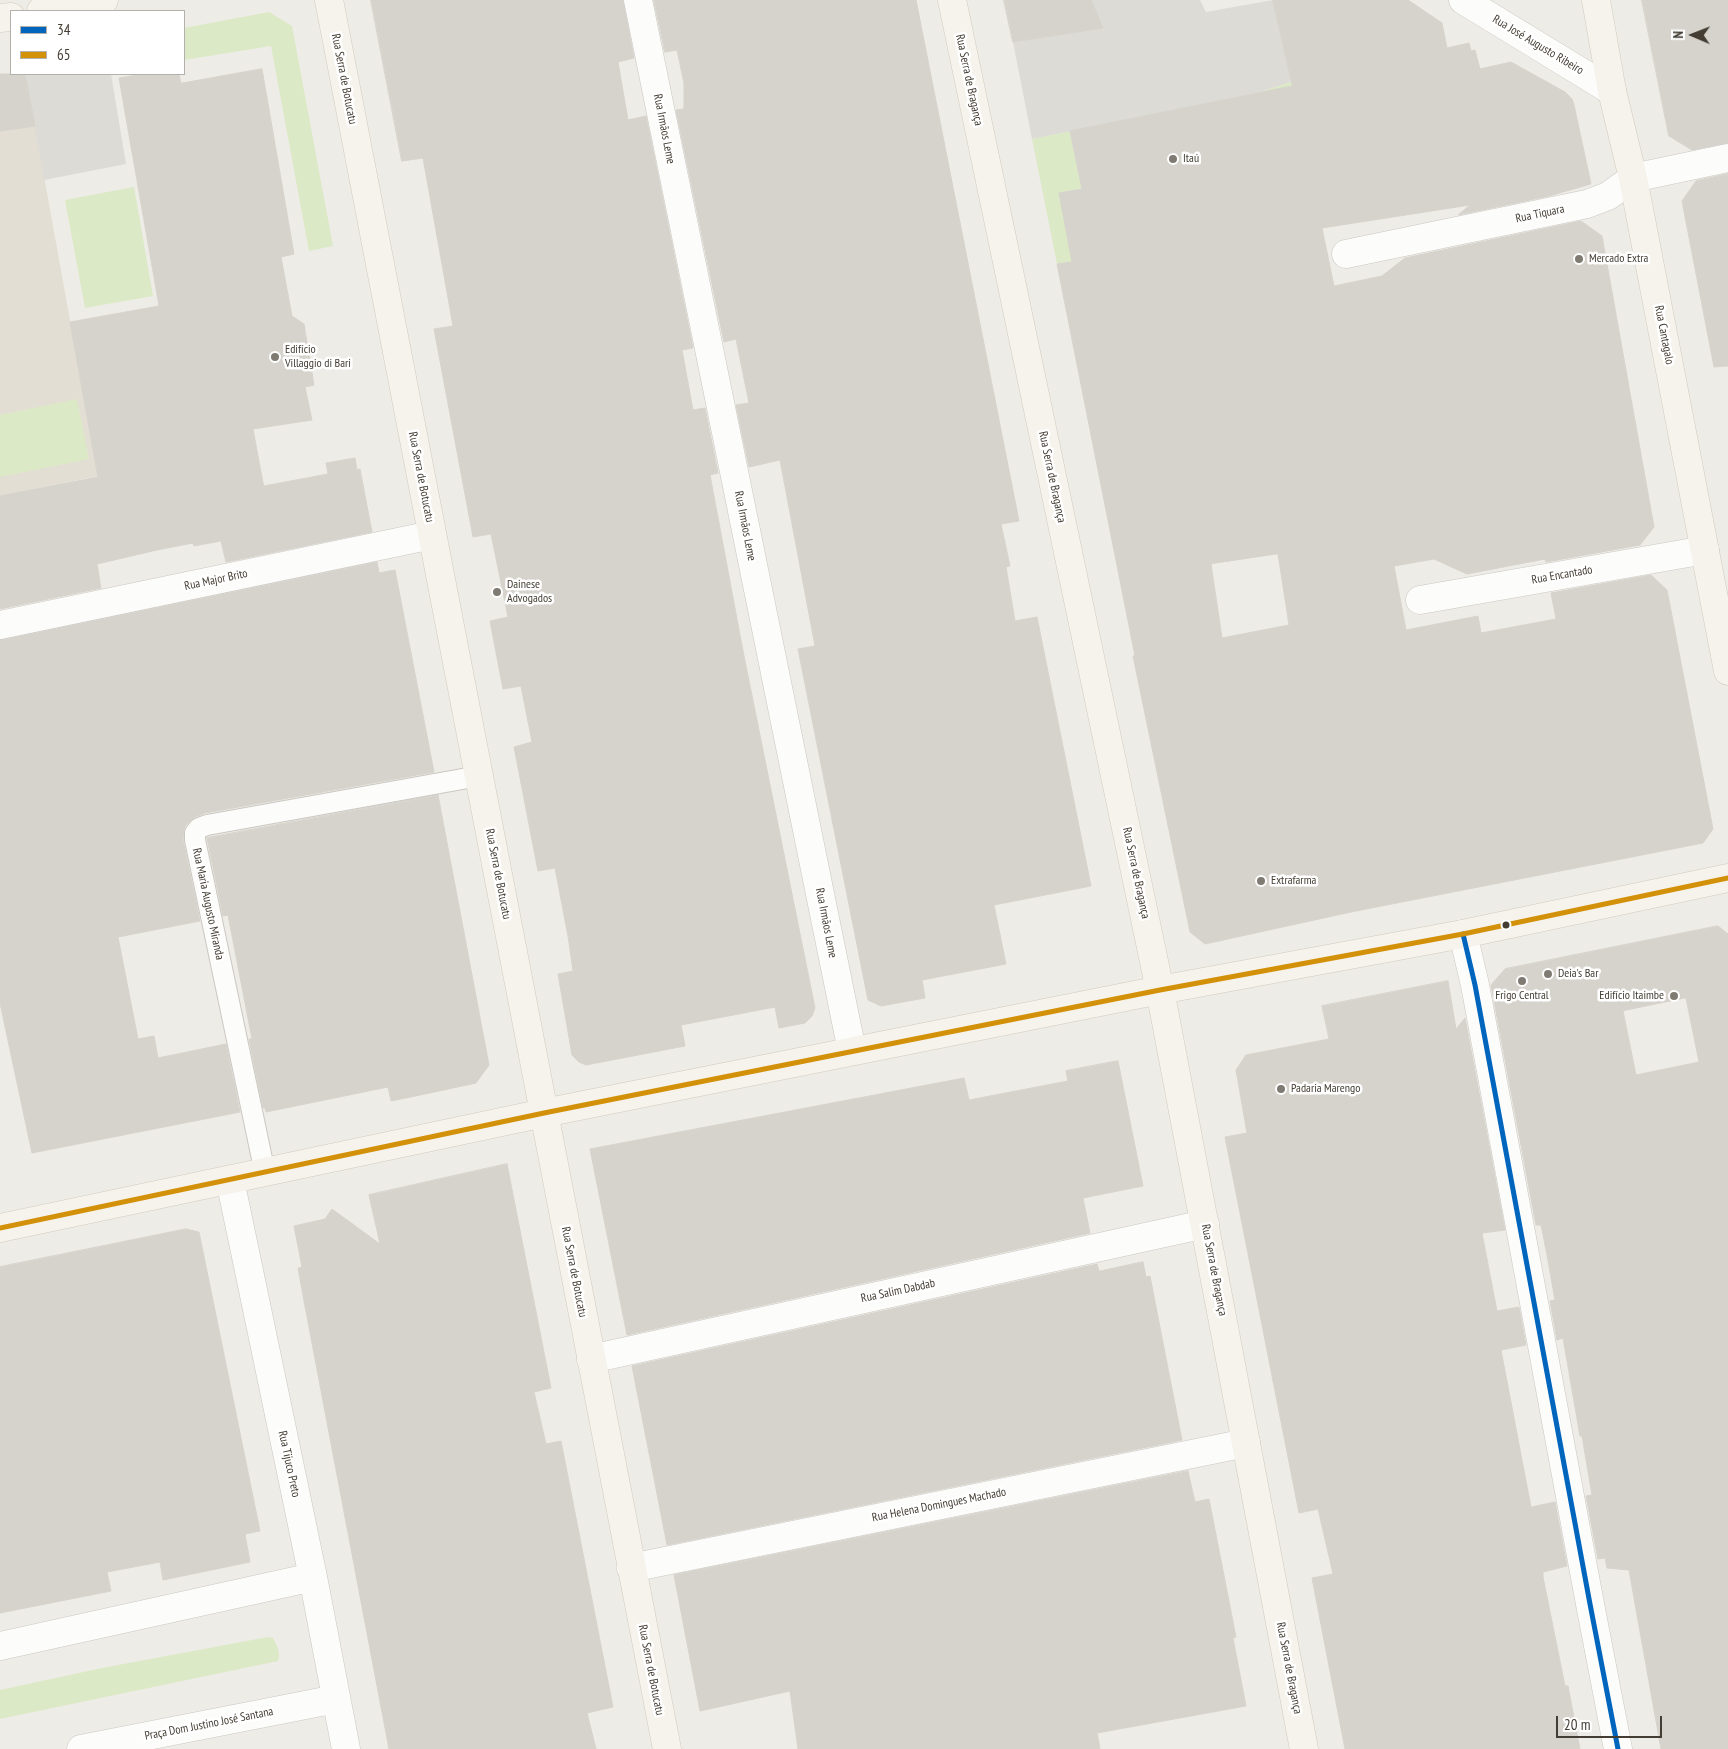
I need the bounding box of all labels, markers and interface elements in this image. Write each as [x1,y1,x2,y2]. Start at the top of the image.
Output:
legend [10,10,185,75]
north arrow [1668,10,1718,60]
street label: Rua José Augusto Ribeiro [1490,12,1586,78]
text: 34 [57,20,71,39]
text: N [1669,31,1687,39]
street label: Rua Serra de Botucatu [328,32,360,126]
street label: Rua Serra de Bragança [952,33,986,127]
text: 65 [57,45,71,64]
street label: Rua Irmãos Leme [650,93,678,165]
place label: Itaú [1183,152,1199,166]
marker: Itaú [1167,153,1179,165]
street label: Rua Tiquara [1514,202,1566,226]
place label: Mercado Extra [1589,252,1648,266]
marker: Mercado Extra [1573,253,1585,265]
street label: Rua Cantagalo [1651,304,1677,366]
place label: Edifício Villaggio di Bari [285,343,351,371]
marker: Edifício Villaggio di Bari [269,351,281,363]
street label: Rua Serra de Botucatu [405,430,437,524]
street label: Rua Serra de Bragança [1035,430,1069,524]
street label: Rua Irmãos Leme [731,490,759,562]
street label: Rua Encantado [1530,563,1594,587]
street label: Rua Major Brito [183,566,249,594]
place label: Dainese Advogados [507,578,552,606]
marker: Dainese Advogados [491,586,503,598]
street label: Rua Serra de Bragança [1119,826,1153,920]
street label: Rua Serra de Botucatu [482,827,514,921]
street label: Rua Maria Augusto Miranda [189,847,227,961]
place label: Extrafarma [1271,874,1316,888]
marker: Extrafarma [1255,875,1267,887]
street label: Rua Irmãos Leme [812,887,840,959]
unlabelled marker [1501,920,1511,930]
place label: Deia's Bar [1558,967,1598,981]
marker: Deia's Bar [1542,968,1554,980]
marker: Frigo Central [1516,975,1528,987]
place label: Frigo Central [1495,989,1549,1003]
place label: Edifício Itaimbe [1599,989,1664,1003]
marker: Edifício Itaimbe [1668,990,1680,1002]
place label: Padaria Marengo [1291,1082,1360,1096]
marker: Padaria Marengo [1275,1083,1287,1095]
street label: Rua Serra de Bragança [1198,1223,1230,1317]
street label: Rua Serra de Botucatu [558,1225,590,1319]
street label: Rua Salim Dabdab [860,1276,936,1306]
street label: Rua Tijuco Preto [275,1429,303,1499]
street label: Rua Helena Domingues Machado [871,1485,1007,1525]
street label: Rua Serra de Bragança [1273,1621,1305,1715]
street label: Rua Serra de Botucatu [635,1623,667,1717]
street label: Praça Dom Justino José Santana [143,1704,275,1744]
scale bar [1558,1706,1664,1738]
text: 20 m [1564,1715,1590,1734]

